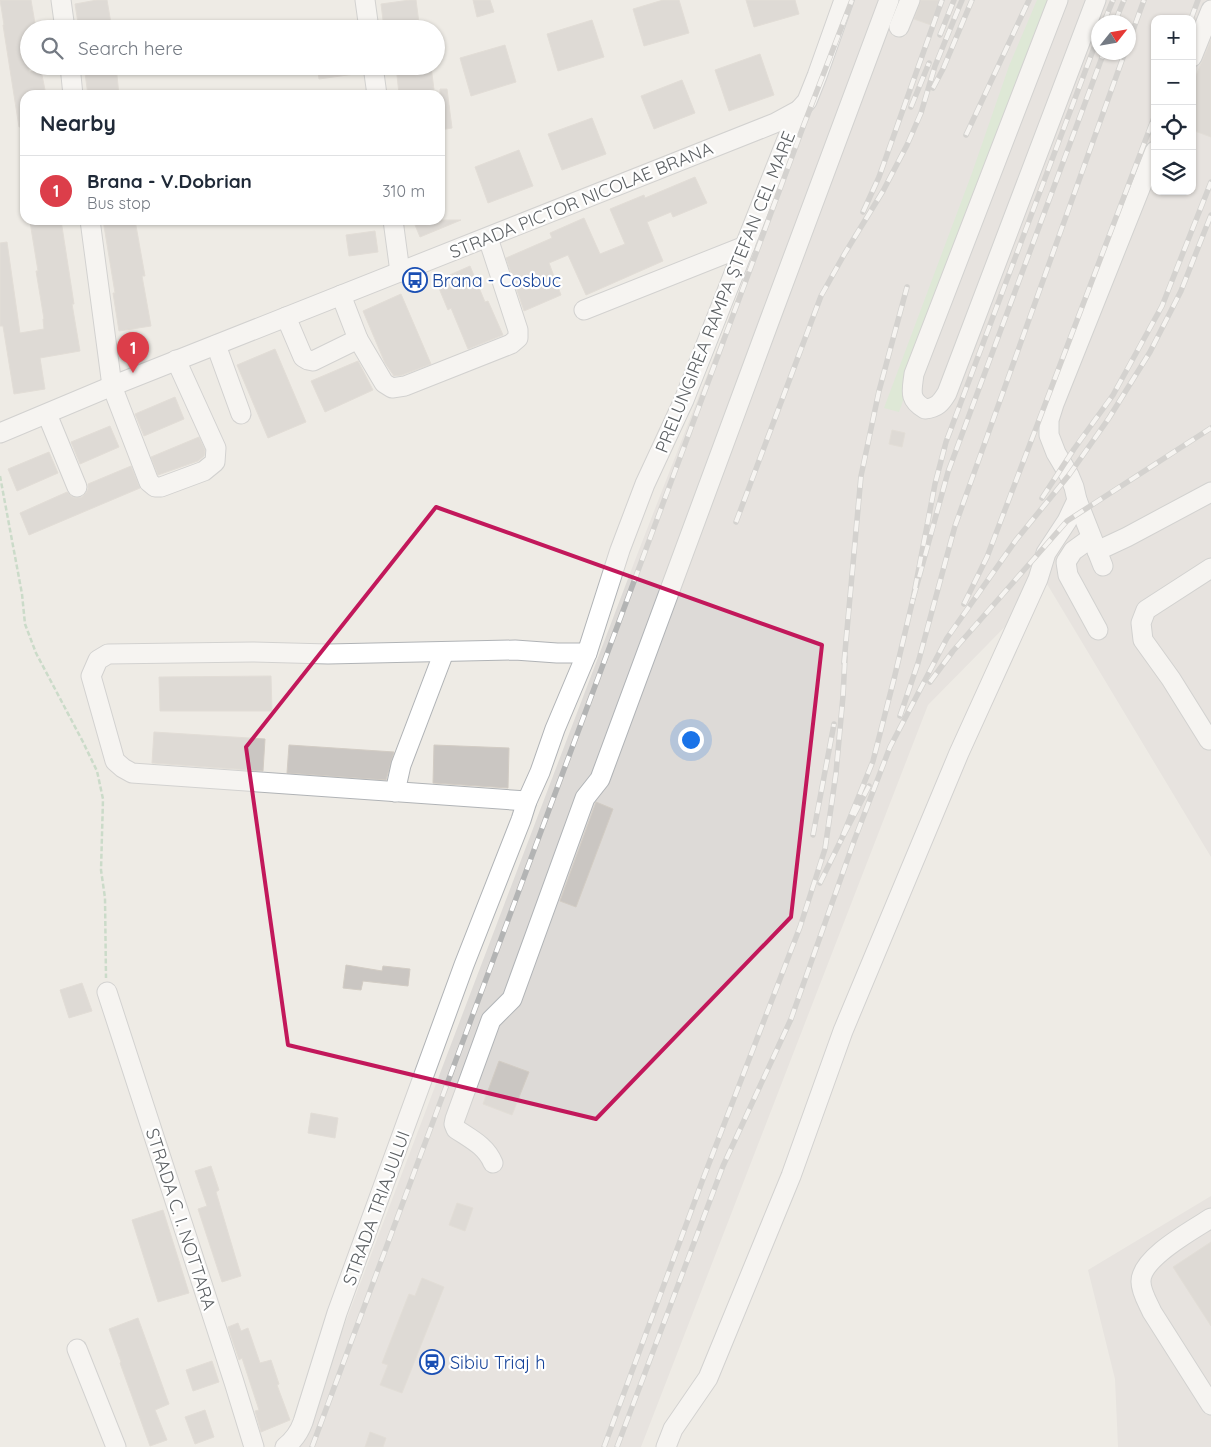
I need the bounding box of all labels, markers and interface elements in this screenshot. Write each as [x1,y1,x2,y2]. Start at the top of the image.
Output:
north arrow [1091,15,1136,60]
map controls [1151,15,1196,195]
button: + [1151,15,1196,60]
search box [20,20,445,75]
icon: search [38,34,66,62]
text: Search here [78,36,183,60]
button: − [1151,60,1196,105]
button: locate [1151,105,1196,150]
text: Nearby [40,110,116,136]
street label: PRELUNGIREA RAMPA ȘTEFAN CEL MARE [650,128,800,456]
street label: STRADA PICTOR NICOLAE BRANA [446,136,716,263]
button: layers [1151,150,1196,195]
text: Brana - V.Dobrian [87,169,252,193]
text: 1 [53,181,59,201]
text: 310 m [382,181,425,201]
text: Bus stop [87,193,151,213]
bus stop icon: Brana - Cosbuc [402,267,428,293]
place label: Brana - Cosbuc [432,269,561,292]
pin: 1 [117,332,149,373]
your location [678,727,704,753]
street label: STRADA C. I. NOTTARA [141,1125,221,1313]
street label: STRADA TRIAJULUI [337,1128,415,1288]
station icon: Sibiu Triaj h [419,1349,445,1375]
place label: Sibiu Triaj h [450,1351,545,1374]

